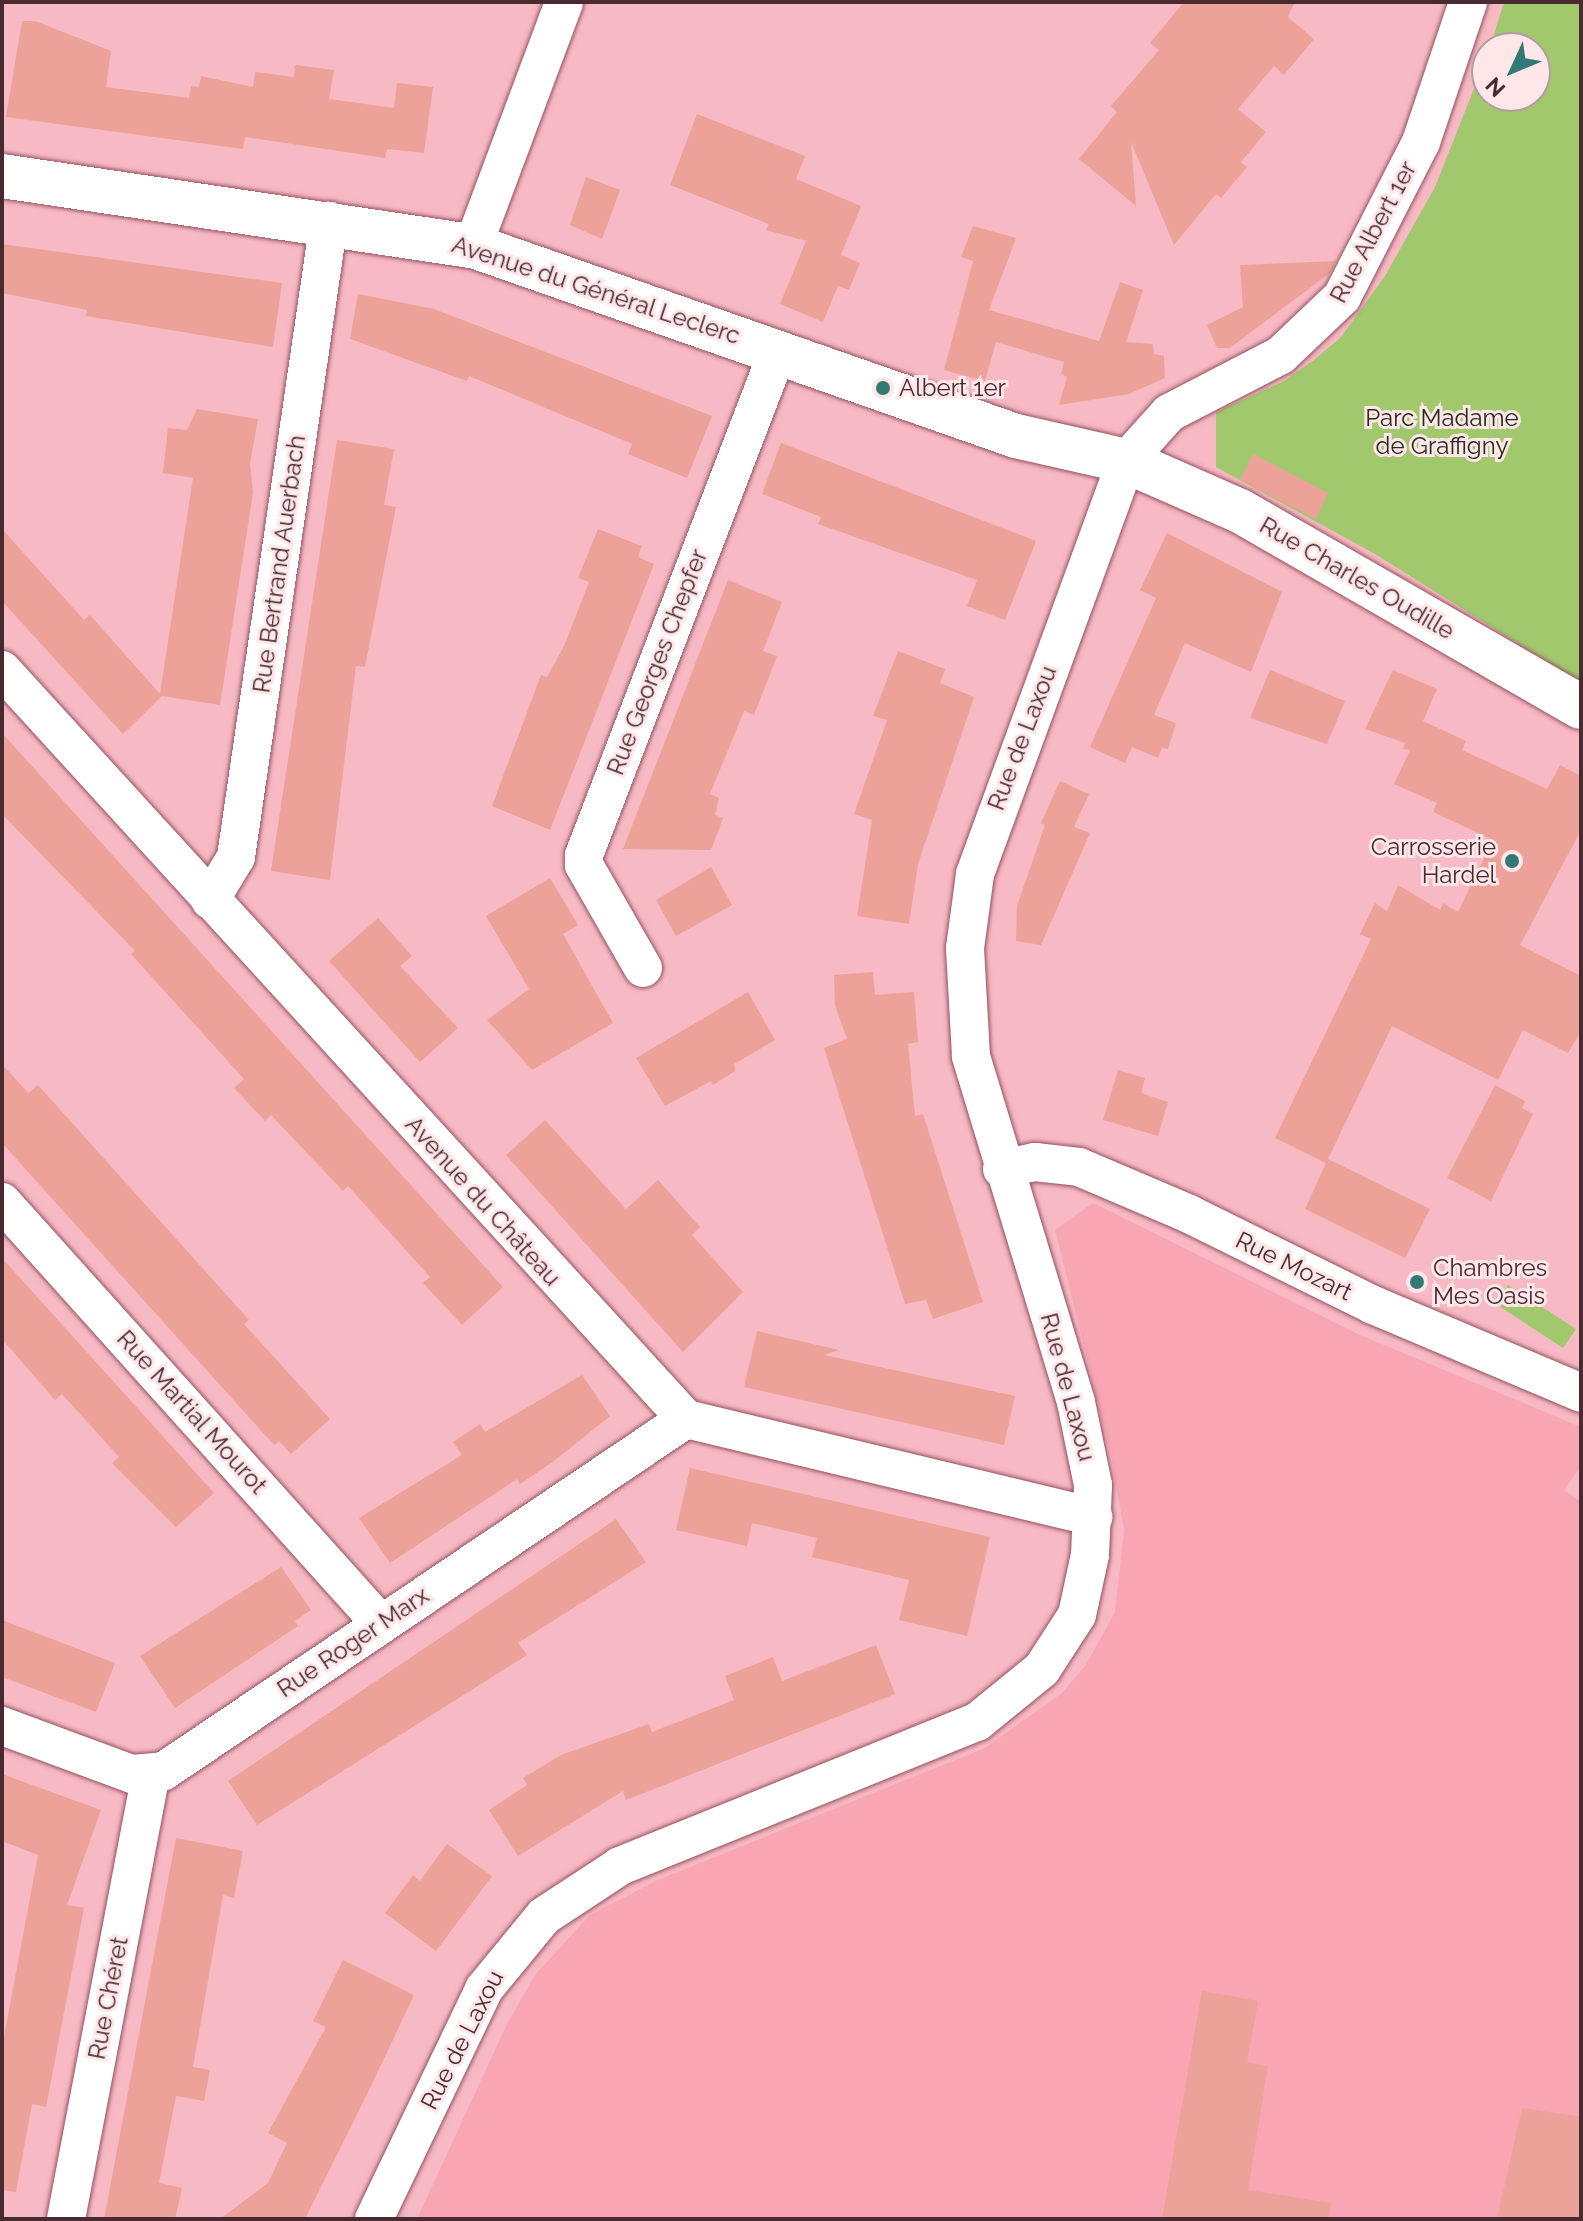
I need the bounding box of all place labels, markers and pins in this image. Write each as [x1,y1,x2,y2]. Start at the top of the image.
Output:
place label: Albert 1er [899,374,1006,402]
marker: Albert 1er [874,379,892,397]
place label: Carrosserie Hardel [1371,833,1496,889]
marker: Carrosserie Hardel [1503,852,1521,870]
place label: Chambres Mes Oasis [1433,1254,1547,1310]
marker: Chambres Mes Oasis [1408,1273,1426,1291]

